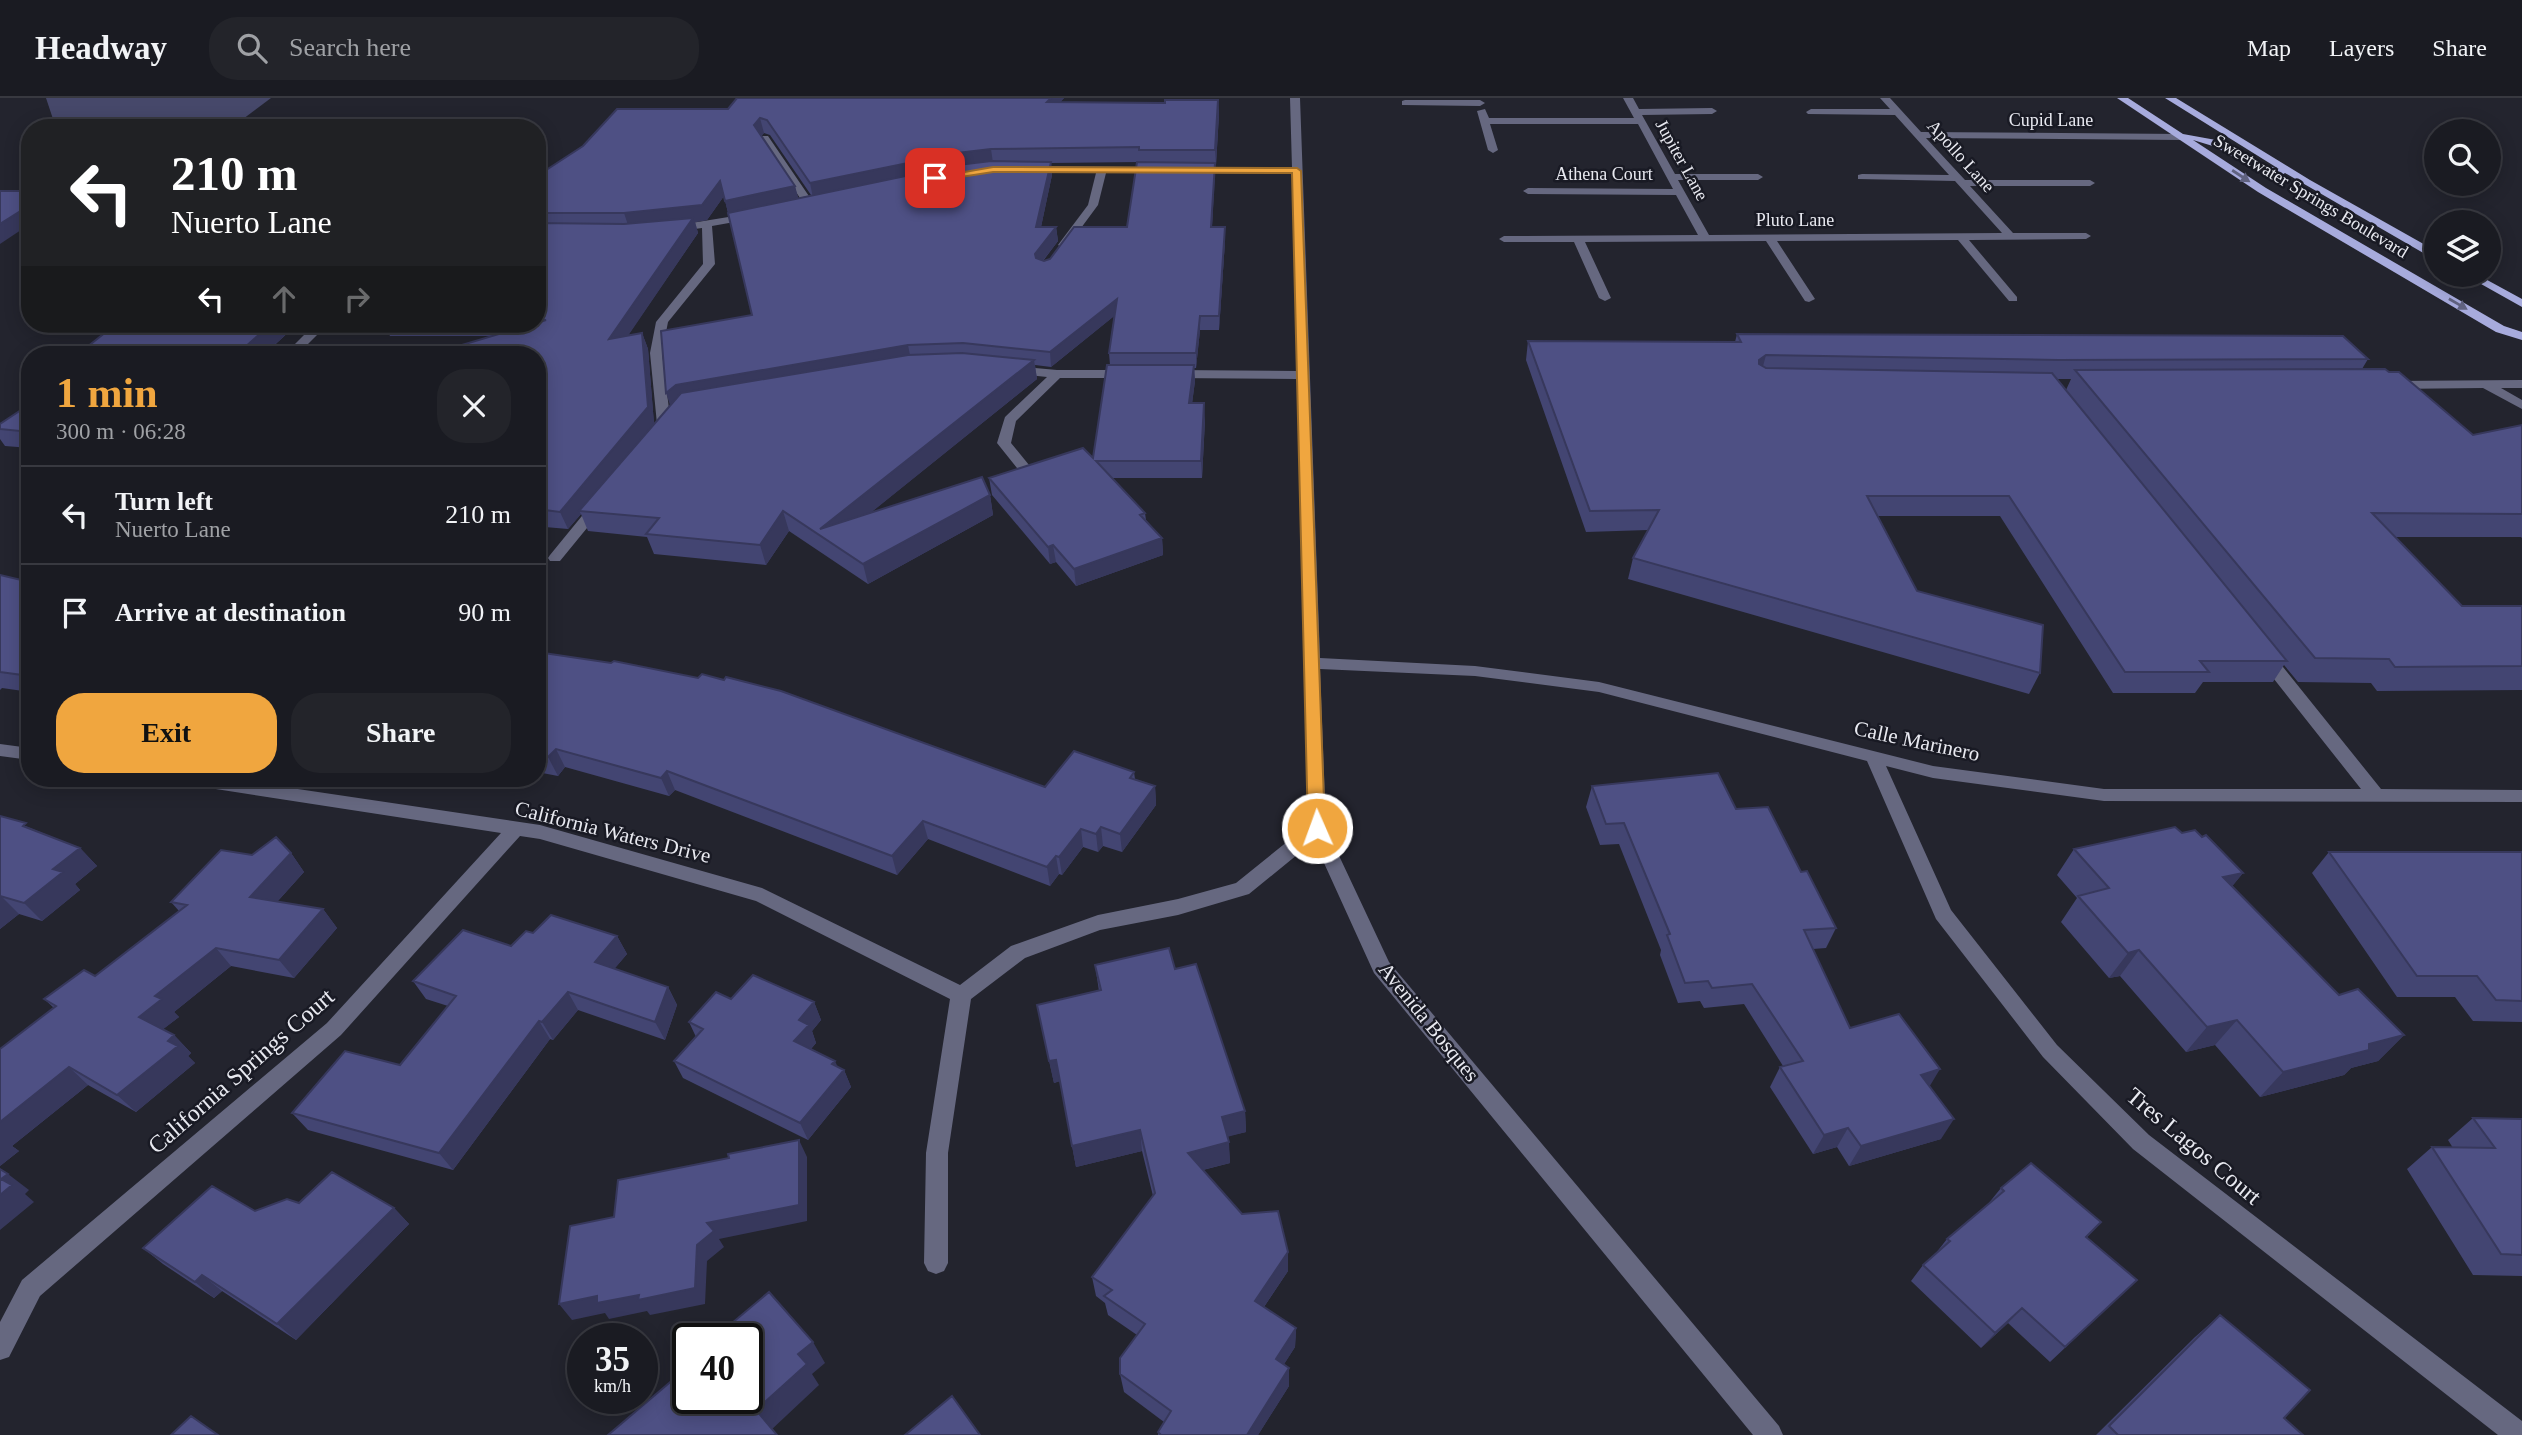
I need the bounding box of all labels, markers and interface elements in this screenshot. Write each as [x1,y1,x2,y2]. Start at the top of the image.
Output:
search box [209,17,699,80]
icon: search [233,29,271,67]
text: Headway [35,30,167,66]
text: Search here [289,33,411,62]
text: Map [2247,35,2291,61]
text: Layers [2329,35,2394,61]
text: Share [2432,35,2487,61]
street label: Cupid Lane [2009,110,2093,130]
street label: Jupiter Lane [1652,116,1712,204]
street label: Apollo Lane [1923,116,1999,196]
map controls [2424,119,2501,287]
button: search [2424,119,2501,196]
street label: Sweetwater Springs Boulevard [2210,130,2412,262]
text: 210 m [171,146,298,201]
icon: left [56,147,147,238]
pin [905,148,965,208]
icon: arrive [916,159,954,197]
street label: Athena Court [1555,164,1653,184]
one-way arrow [2232,169,2250,183]
text: Nuerto Lane [171,204,332,240]
street label: Pluto Lane [1756,210,1834,230]
button: layers [2424,210,2501,287]
icon: left [192,280,230,318]
icon: ahead [265,280,303,318]
icon: right [338,280,376,318]
one-way arrow [2448,298,2467,311]
button: close [437,369,511,443]
text: 1 min [56,370,158,416]
text: 300 m · 06:28 [56,419,186,444]
text: Turn left [115,487,213,516]
icon: left [56,496,94,534]
text: 210 m [445,500,511,529]
text: Nuerto Lane [115,517,231,542]
icon: arrive [56,594,94,632]
text: Arrive at destination [115,598,346,627]
text: 90 m [458,598,511,627]
button: Exit [56,693,277,773]
button: Share [291,693,511,773]
street label: Calle Marinero [1852,716,1982,766]
position arrow [1280,791,1354,865]
street label: California Waters Drive [513,796,713,868]
street label: Avenida Bosques [1374,958,1484,1086]
street label: California Springs Court [143,983,339,1159]
street label: Tres Lagos Court [2122,1082,2267,1210]
speed limit sign: 40 [672,1323,763,1414]
text: 35 [595,1340,630,1379]
text: km/h [594,1376,631,1396]

